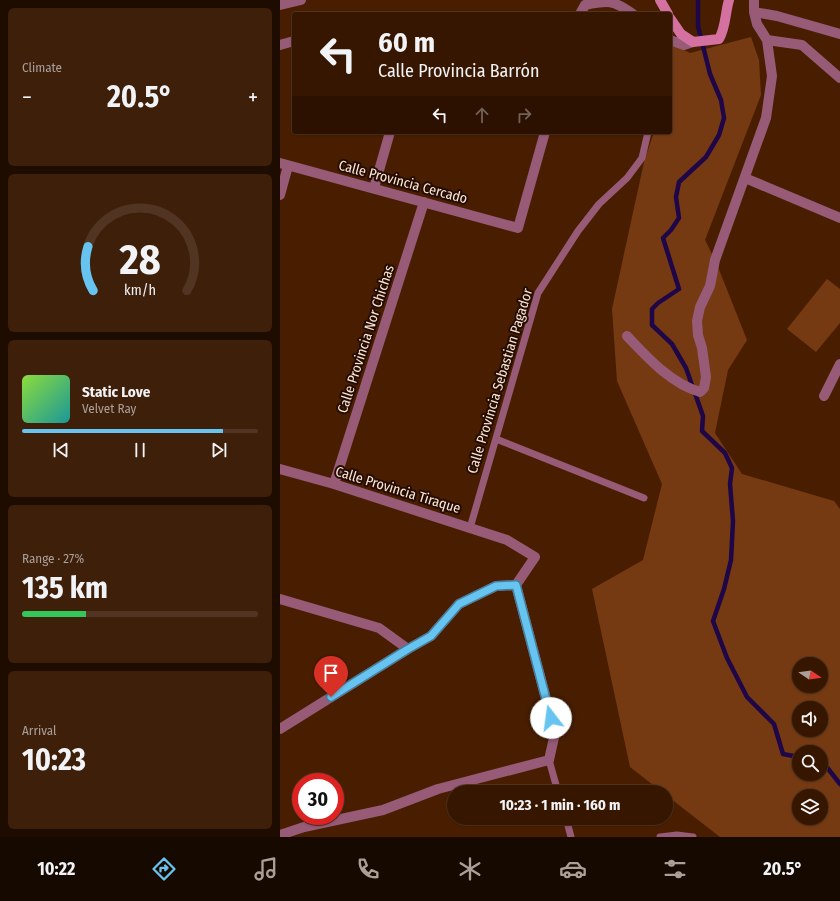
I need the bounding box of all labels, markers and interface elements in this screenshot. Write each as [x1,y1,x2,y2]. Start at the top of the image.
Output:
text: 60 m [378,26,435,59]
icon: left [312,28,364,80]
text: Climate [22,60,62,75]
text: Calle Provincia Barrón [378,60,539,82]
text: 20.5° [107,79,173,115]
text: − [22,84,32,111]
text: + [248,84,258,111]
icon: left [429,104,451,126]
icon: ahead [471,104,493,126]
icon: right [513,104,535,126]
street label: Calle Provincia Cercado [337,157,469,207]
text: 28 [118,234,161,284]
street label: Calle Provincia Nor Chichas [334,263,398,415]
text: km/h [124,281,156,298]
street label: Calle Provincia Sebastian Pagador [464,286,536,476]
text: Static Love [82,383,150,401]
text: Velvet Ray [82,401,136,416]
icon: previous [50,439,72,461]
icon: pause [129,439,151,461]
icon: next [208,439,230,461]
street label: Calle Provincia Tiraque [333,463,463,517]
text: Range · 27% [22,551,84,566]
text: 135 km [22,570,108,606]
pin [314,656,348,697]
north arrow [792,657,828,693]
map controls [792,657,828,825]
icon: arrive [320,662,342,684]
position arrow [530,697,572,739]
button: sound [792,701,828,737]
text: Arrival [22,723,56,738]
text: 10:23 [22,742,86,778]
button: search [792,745,828,781]
speed limit sign: 30 [292,773,344,825]
button: layers [792,789,828,825]
text: 10:23 · 1 min · 160 m [500,796,620,814]
icon: directions [150,855,178,883]
icon: music [252,855,280,883]
icon: phone [354,855,382,883]
icon: climate [456,855,484,883]
icon: car [559,855,587,883]
icon: filters [661,855,689,883]
text: 10:22 [37,858,75,880]
text: 20.5° [763,858,803,880]

